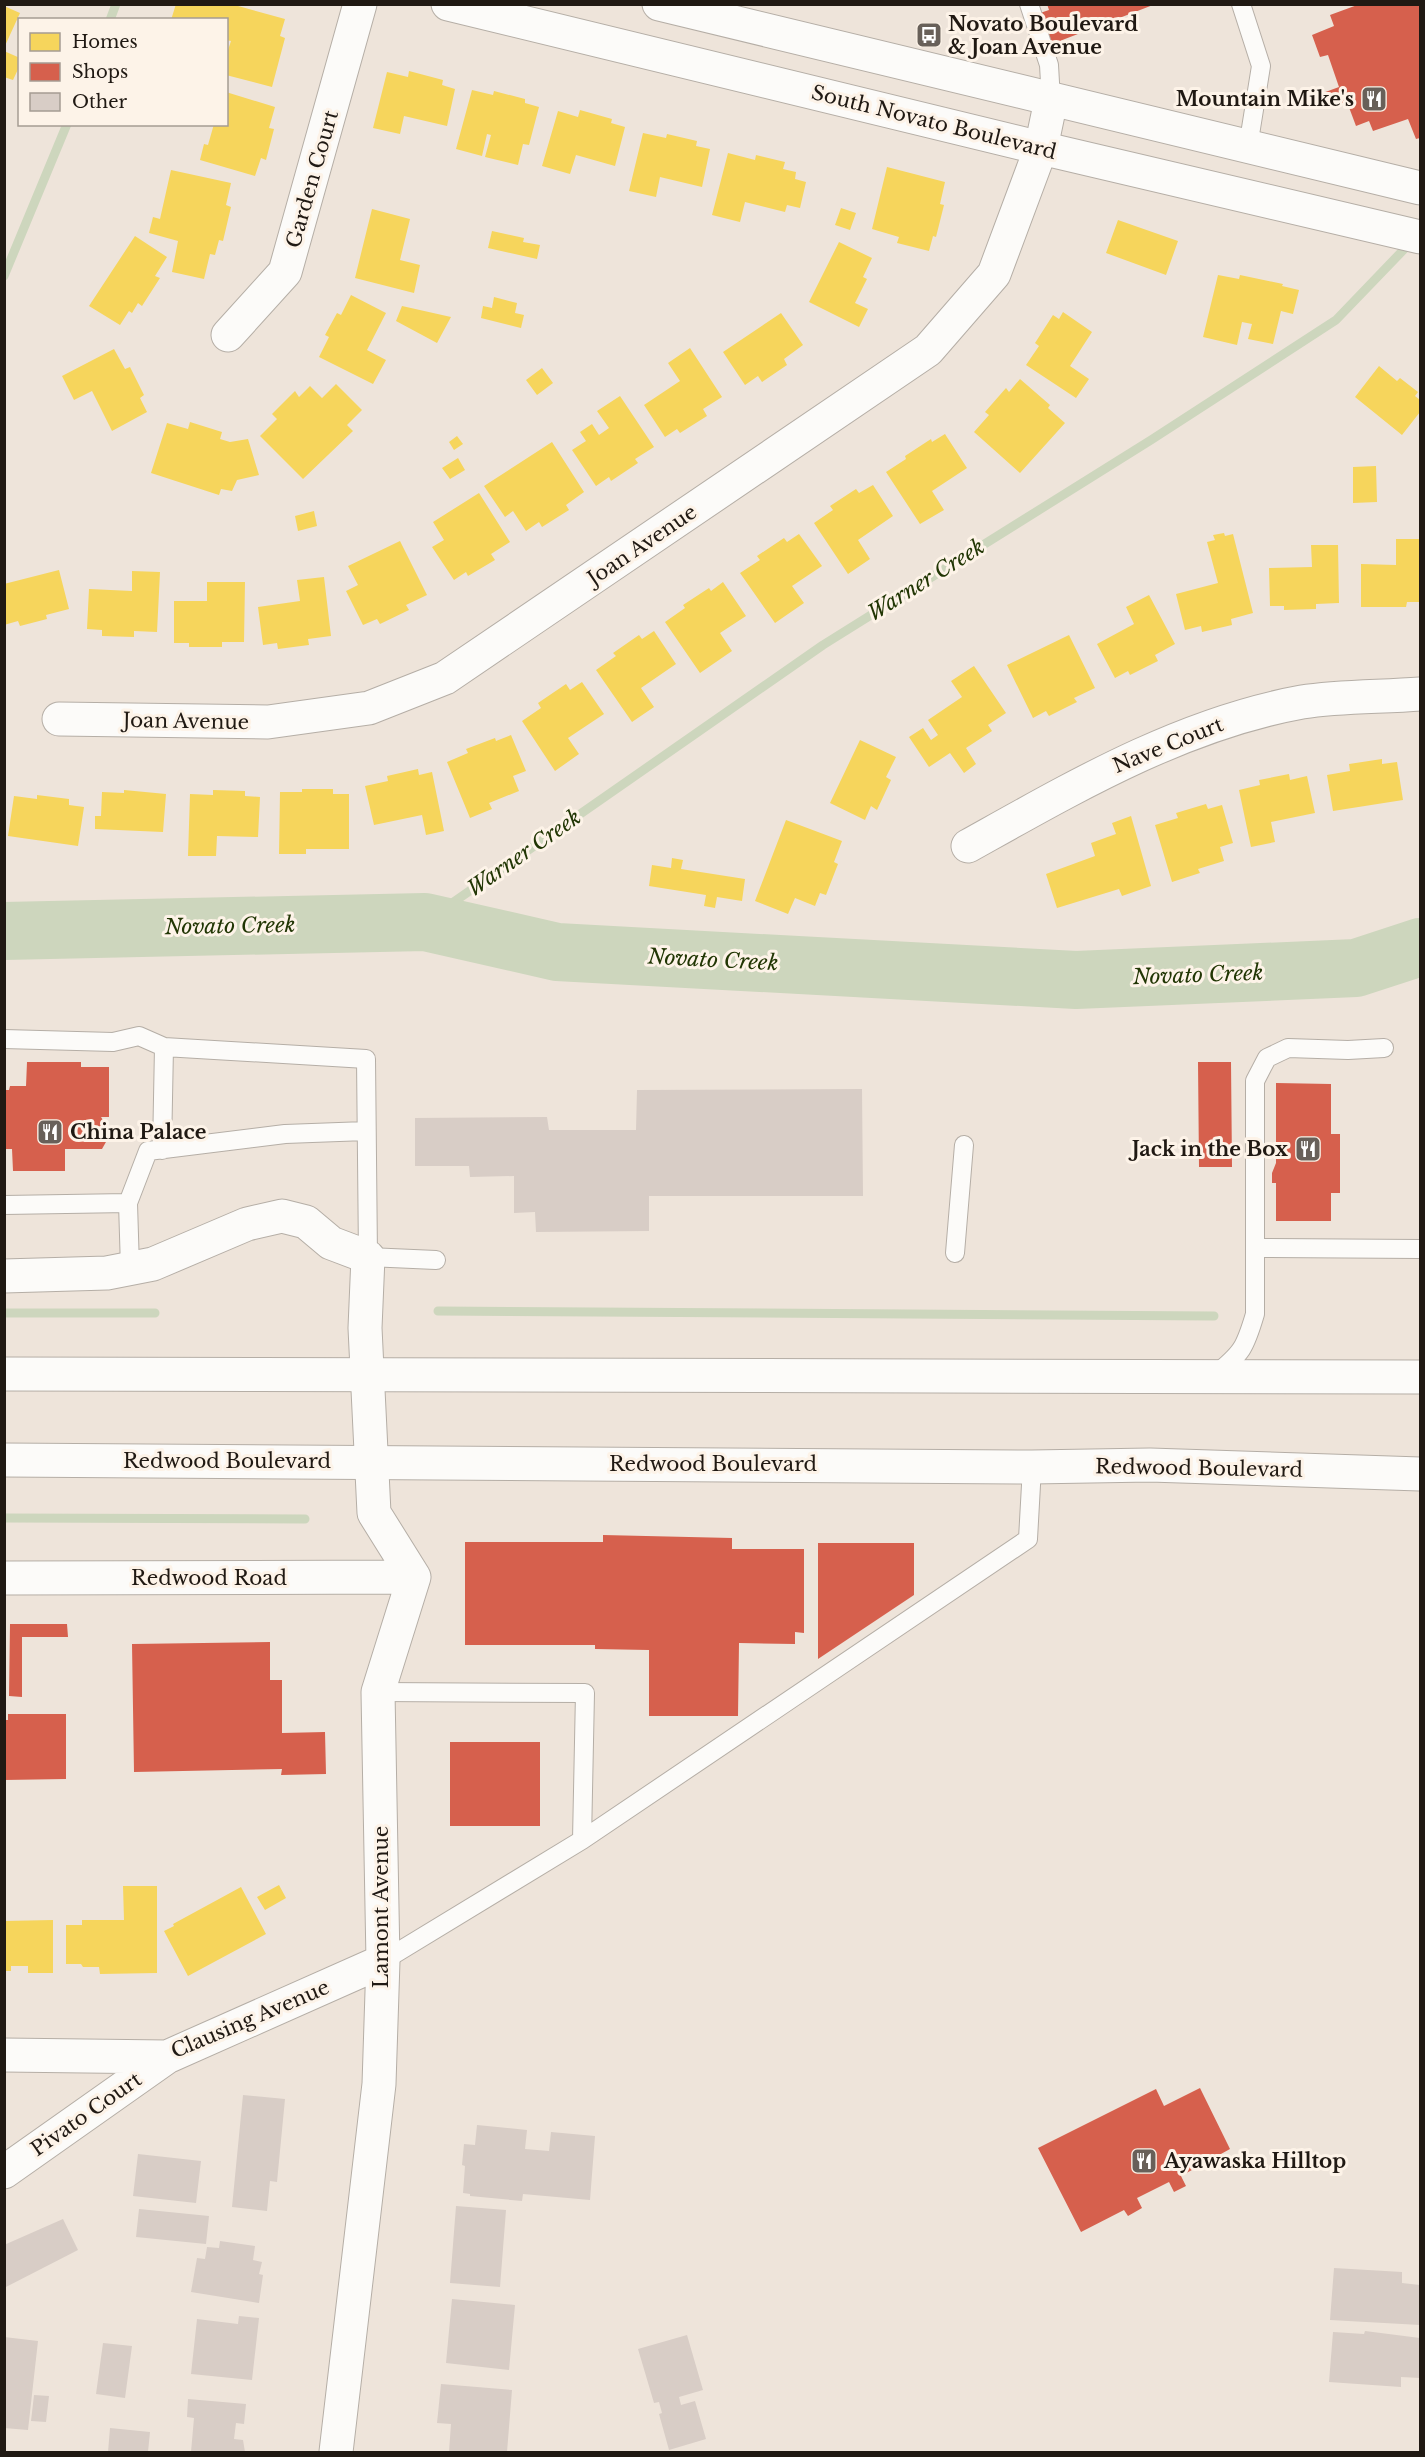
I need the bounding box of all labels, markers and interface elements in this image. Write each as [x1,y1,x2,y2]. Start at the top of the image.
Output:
place label: Novato Boulevard & Joan Avenue [948,12,1138,59]
legend [18,18,228,126]
bus stop icon: Novato Boulevard & Joan Avenue [914,20,944,50]
text: Homes [72,31,138,53]
text: Shops [72,61,128,83]
street label: South Novato Boulevard [809,80,1059,164]
restaurant icon: Mountain Mike's [1359,84,1389,114]
place label: Mountain Mike's [1176,87,1354,111]
text: Other [72,91,128,113]
street label: Garden Court [281,107,343,251]
street label: Joan Avenue [580,500,701,592]
water label: Warner Creek [863,534,989,626]
street label: Joan Avenue [120,708,249,734]
street label: Nave Court [1109,712,1227,778]
water label: Warner Creek [462,804,586,902]
water label: Novato Creek [163,912,296,940]
water label: Novato Creek [646,944,779,976]
water label: Novato Creek [1131,960,1264,990]
restaurant icon: China Palace [35,1117,65,1147]
place label: China Palace [70,1120,206,1144]
restaurant icon: Jack in the Box [1293,1134,1323,1164]
place label: Jack in the Box [1128,1137,1288,1161]
street label: Redwood Boulevard [123,1449,331,1473]
street label: Redwood Boulevard [609,1452,817,1476]
street label: Redwood Boulevard [1095,1454,1303,1482]
street label: Redwood Road [131,1566,287,1590]
street label: Lamont Avenue [369,1826,393,1988]
street label: Clausing Avenue [167,1975,333,2063]
street label: Pivato Court [26,2067,146,2161]
restaurant icon: Ayawaska Hilltop [1129,2146,1159,2176]
place label: Ayawaska Hilltop [1163,2149,1346,2173]

